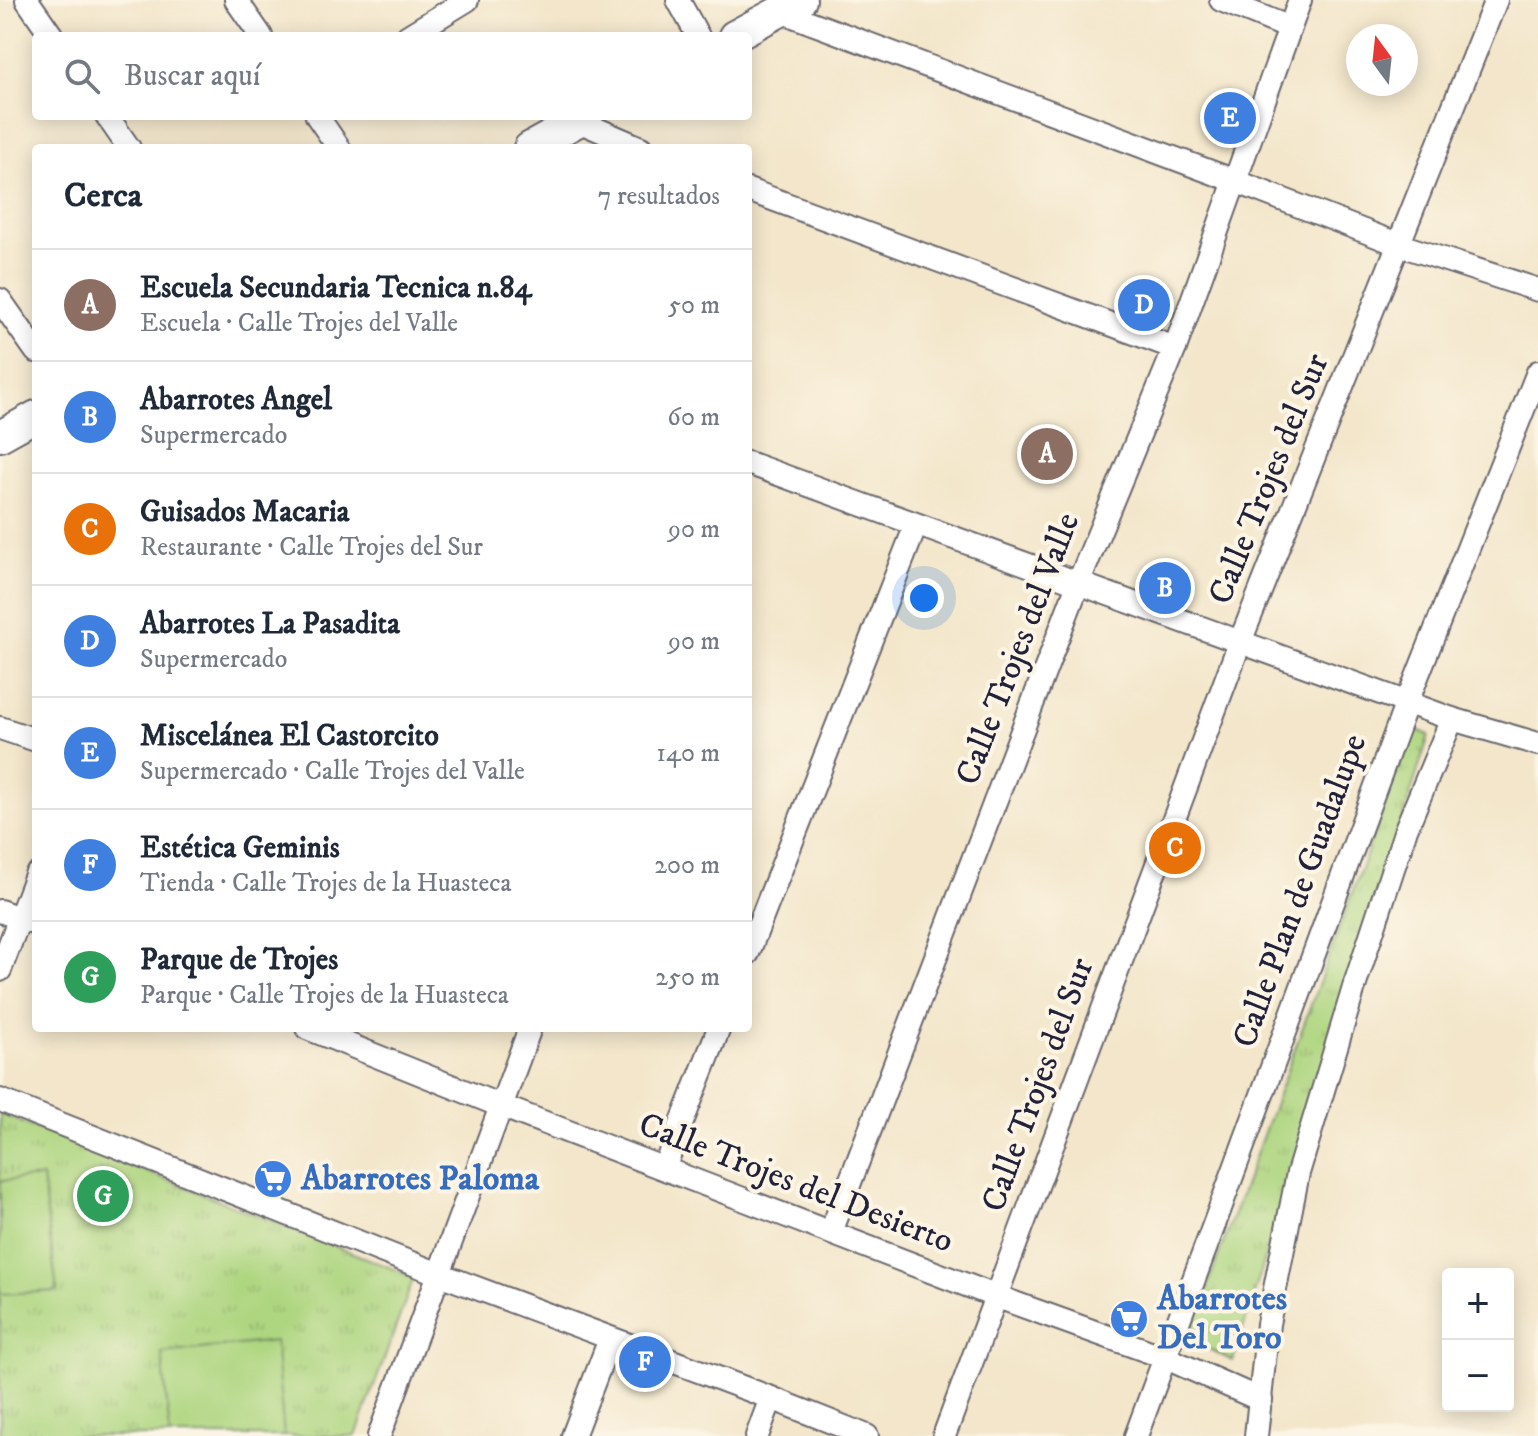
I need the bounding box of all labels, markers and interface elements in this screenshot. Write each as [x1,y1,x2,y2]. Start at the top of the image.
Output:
north arrow [1346,24,1418,96]
search box [32,32,752,120]
icon: search [60,54,104,98]
text: Buscar aquí [124,58,261,95]
pin: E [1204,88,1256,148]
text: Cerca [64,175,142,217]
text: 7 resultados [598,180,720,213]
text: Escuela Secundaria Tecnica n.84 [140,270,532,307]
pin: D [1118,275,1170,335]
text: A [82,289,98,322]
text: 50 m [668,289,720,322]
text: Escuela · Calle Trojes del Valle [140,307,458,340]
street label: Calle Trojes del Sur [1200,347,1339,610]
text: Abarrotes Angel [140,382,332,419]
text: B [82,401,98,434]
text: 60 m [667,401,720,434]
text: Supermercado [140,419,287,452]
pin: A [1021,424,1073,484]
text: Guisados Macaria [140,494,349,531]
street label: Calle Trojes del Valle [947,507,1089,791]
text: C [81,513,99,546]
text: 90 m [668,513,720,546]
text: Restaurante · Calle Trojes del Sur [140,531,483,564]
pin: B [1139,558,1191,618]
your location [904,578,944,618]
text: Abarrotes La Pasadita [140,606,400,643]
text: D [80,625,100,658]
text: 90 m [668,625,720,658]
text: Supermercado [140,643,287,676]
text: Miscelánea El Castorcito [140,718,439,755]
street label: Calle Plan de Guadalupe [1224,729,1376,1053]
text: E [81,737,99,770]
text: 140 m [656,737,720,770]
text: Supermercado · Calle Trojes del Valle [140,755,525,788]
pin: C [1149,818,1201,878]
text: Estética Geminis [140,830,340,867]
text: F [82,849,98,882]
text: 200 m [654,849,720,882]
text: Tienda · Calle Trojes de la Huasteca [140,867,512,900]
text: Parque de Trojes [140,942,338,979]
street label: Calle Trojes del Sur [973,952,1103,1217]
text: G [81,961,99,994]
text: 250 m [655,961,720,994]
text: Parque · Calle Trojes de la Huasteca [140,979,509,1012]
street label: Calle Trojes del Desierto [633,1104,959,1262]
supermarket icon: Abarrotes Paloma [252,1158,294,1200]
place label: Abarrotes Paloma [300,1158,540,1200]
pin: G [77,1166,129,1226]
map controls [1442,1268,1514,1412]
button: + [1442,1268,1514,1340]
place label: Abarrotes Del Toro [1156,1278,1287,1359]
supermarket icon: Abarrotes Del Toro [1108,1298,1150,1340]
pin: F [619,1332,671,1392]
button: − [1442,1340,1514,1412]

